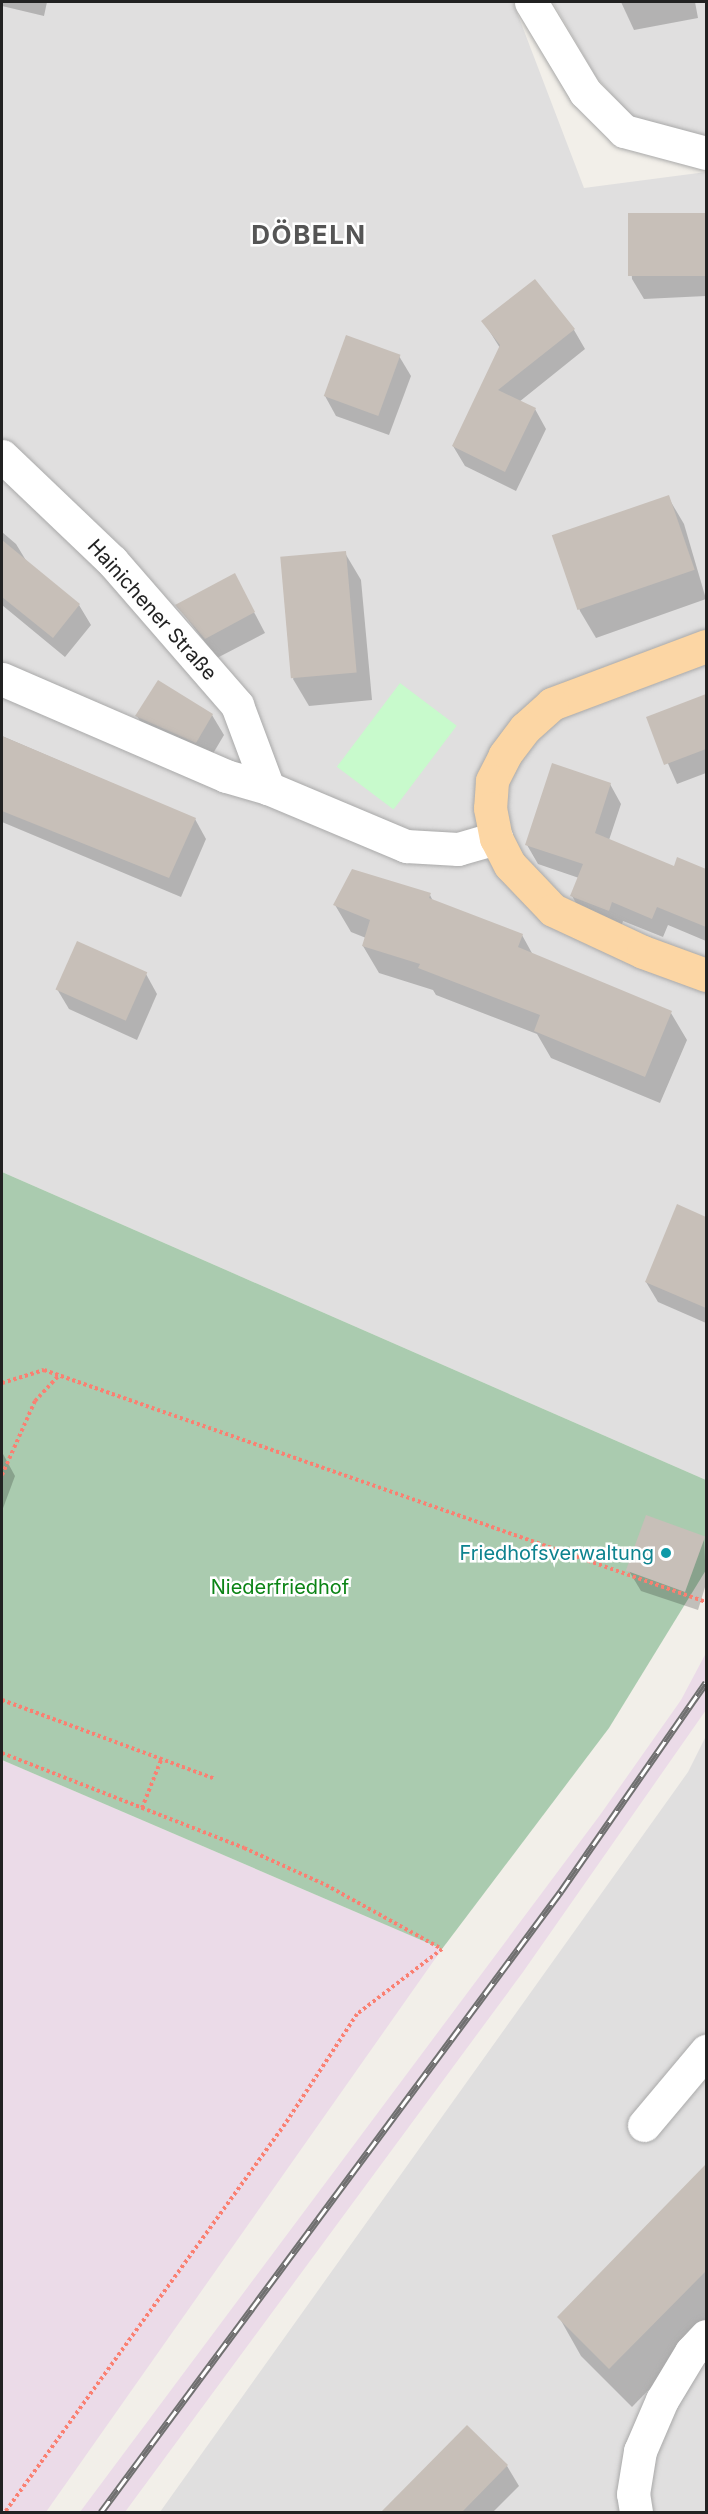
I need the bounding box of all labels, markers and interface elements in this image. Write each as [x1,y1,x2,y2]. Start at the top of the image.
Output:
district label: DÖBELN [251,219,367,251]
street label: Hainichener Straße [82,535,222,685]
place label: Friedhofsverwaltung [459,1541,654,1565]
marker: Friedhofsverwaltung [659,1546,673,1560]
park label: Niederfriedhof [211,1575,349,1599]

